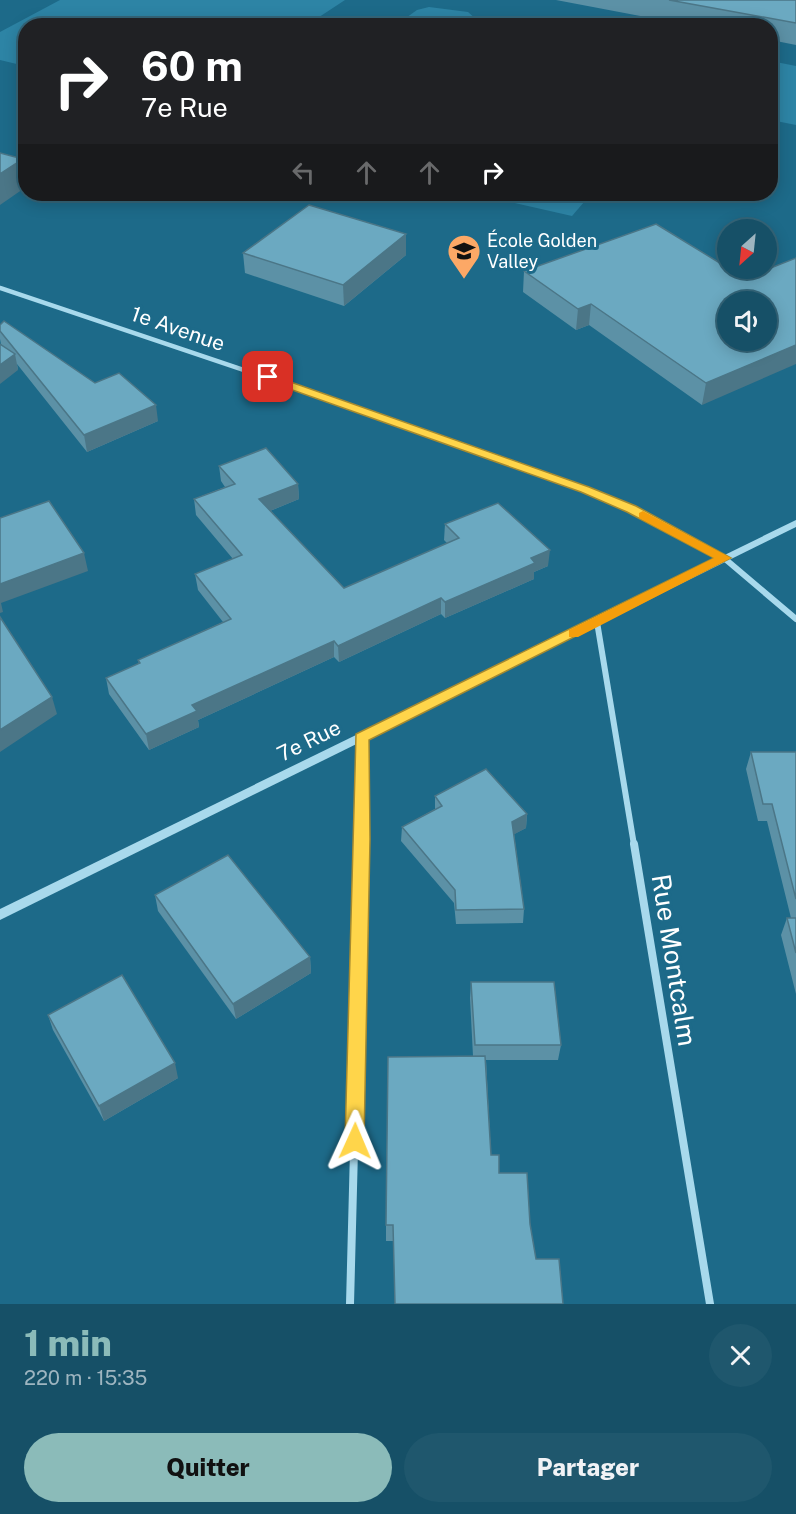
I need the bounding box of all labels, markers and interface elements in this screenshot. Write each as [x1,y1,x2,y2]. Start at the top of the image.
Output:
text: 60 m [141,41,243,90]
icon: right [42,42,120,120]
text: 7e Rue [141,91,228,123]
icon: left [287,156,320,189]
icon: ahead [350,156,383,189]
icon: ahead [413,156,446,189]
icon: right [476,156,509,189]
north arrow [717,219,777,279]
map controls [717,219,777,351]
place label: École Golden Valley [487,229,597,272]
school or university icon: École Golden Valley [446,233,482,280]
button: sound [717,291,777,351]
street label: 1e Avenue [128,301,228,356]
pin [242,351,293,402]
icon: arrive [251,360,284,393]
street label: 7e Rue [273,715,345,767]
street label: Rue Montcalm [646,872,703,1048]
position arrow [323,1109,387,1173]
text: 1 min [24,1322,112,1364]
button: close [709,1324,772,1387]
text: 220 m · 15:35 [24,1366,147,1390]
button: Quitter [24,1433,392,1502]
button: Partager [404,1433,772,1502]

